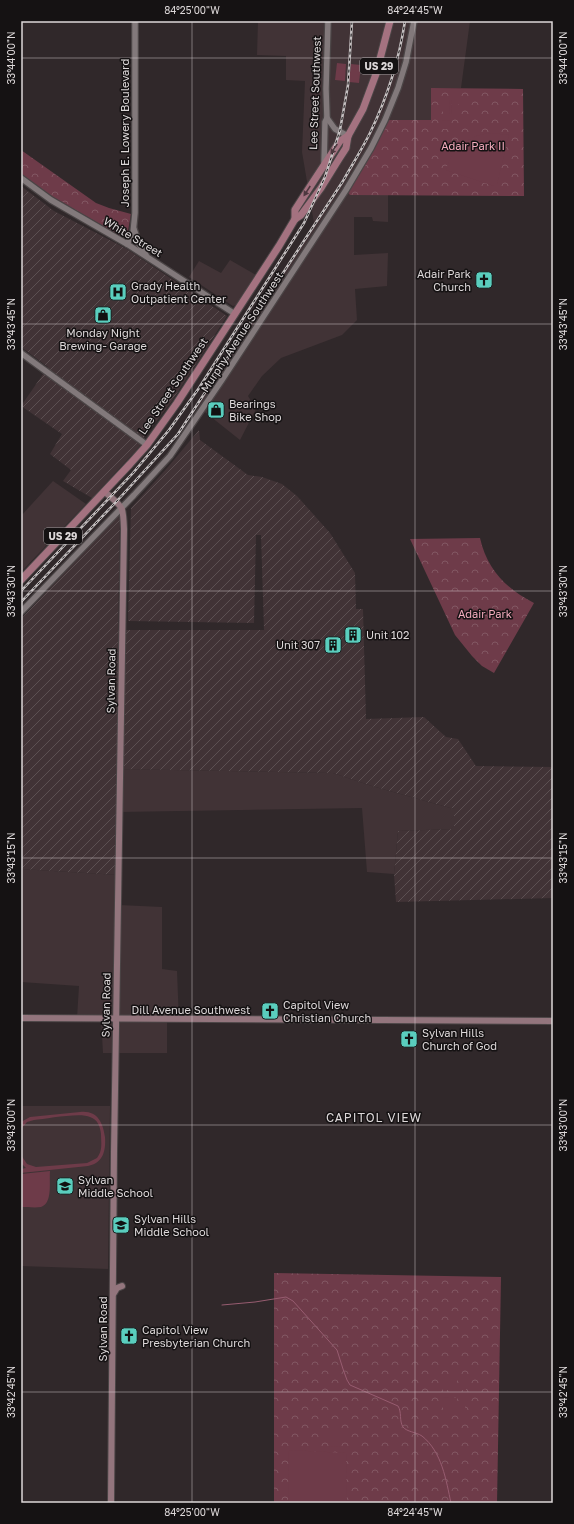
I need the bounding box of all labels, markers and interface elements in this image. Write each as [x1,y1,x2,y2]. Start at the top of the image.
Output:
text: 84°25'00"W [164,4,220,16]
text: 84°24'45"W [387,4,443,16]
text: 33°44'00"N [5,32,17,85]
text: 33°44'00"N [557,32,569,85]
street label: Lee Street Southwest [306,36,323,150]
road number: US 29 [360,58,398,74]
street label: Joseph E. Lowery Boulevard [118,59,131,207]
park label: Adair Park II [441,139,505,152]
one-way arrow [331,143,338,155]
one-way arrow [303,185,310,197]
street label: White Street [101,214,165,259]
place label: Adair Park Church [417,267,471,293]
street label: Murphy Avenue Southwest [198,269,285,394]
church icon: Adair Park Church [474,270,494,290]
place label: Grady Health Outpatient Center [131,279,227,305]
hospital icon: Grady Health Outpatient Center [108,282,128,302]
text: 33°43'45"N [5,298,17,350]
text: 33°43'45"N [557,298,569,350]
shop icon: Monday Night Brewing- Garage [93,305,113,325]
place label: Monday Night Brewing- Garage [59,326,147,352]
street label: Lee Street Southwest [135,335,210,437]
place label: Bearings Bike Shop [229,397,282,423]
shop icon: Bearings Bike Shop [206,400,226,420]
road number: US 29 [44,528,82,544]
text: 33°43'30"N [5,565,17,617]
text: 33°43'30"N [557,565,569,617]
park label: Adair Park [458,607,512,620]
building icon: Unit 102 [343,625,363,645]
place label: Unit 102 [366,628,409,641]
building icon: Unit 307 [323,635,343,655]
place label: Unit 307 [276,638,320,651]
street label: Sylvan Road [103,648,118,714]
text: 33°43'15"N [5,833,17,884]
text: 33°43'15"N [557,833,569,884]
street label: Sylvan Road [98,972,113,1038]
place label: Capitol View Christian Church [283,998,371,1024]
church icon: Capitol View Christian Church [260,1001,280,1021]
street label: Dill Avenue Southwest [132,1003,250,1016]
place label: Sylvan Hills Church of God [422,1026,497,1052]
church icon: Sylvan Hills Church of God [399,1029,419,1049]
text: 33°43'00"N [5,1099,17,1151]
text: 33°43'00"N [557,1099,569,1151]
district label: CAPITOL VIEW [326,1110,422,1125]
place label: Sylvan Middle School [78,1173,153,1199]
school or university icon: Sylvan Middle School [55,1176,75,1196]
place label: Sylvan Hills Middle School [134,1212,209,1238]
school or university icon: Sylvan Hills Middle School [111,1215,131,1235]
street label: Sylvan Road [96,1297,109,1361]
place label: Capitol View Presbyterian Church [142,1323,250,1349]
church icon: Capitol View Presbyterian Church [119,1326,139,1346]
text: 33°42'45"N [5,1366,17,1418]
text: 33°42'45"N [557,1366,569,1418]
text: 84°25'00"W [164,1506,220,1518]
text: 84°24'45"W [387,1506,443,1518]

